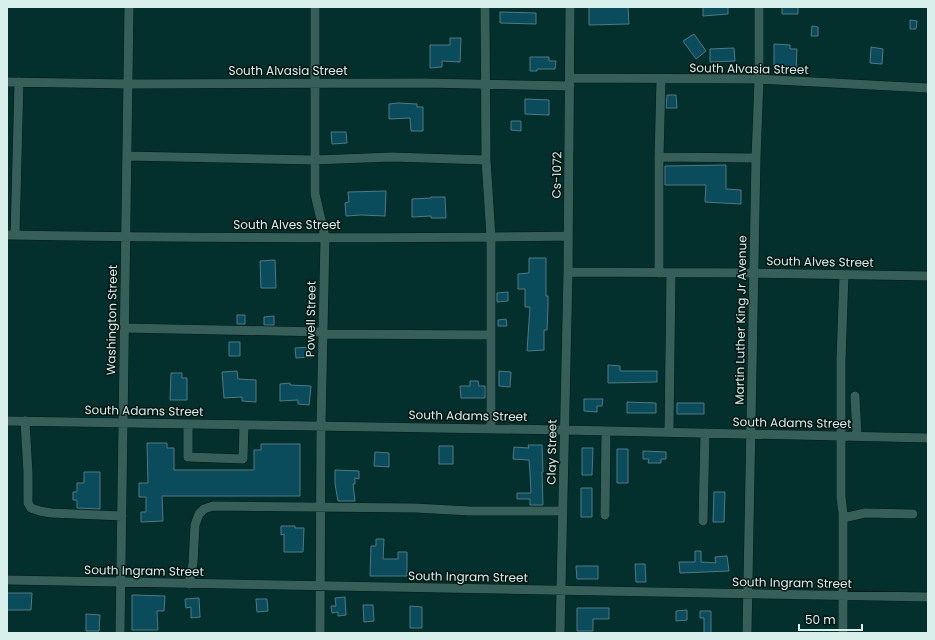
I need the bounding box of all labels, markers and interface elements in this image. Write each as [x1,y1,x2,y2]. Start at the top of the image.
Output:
street label: South Alvasia Street [689,59,809,78]
street label: South Alvasia Street [228,62,348,79]
street label: Cs-1072 [548,151,565,199]
street label: South Alves Street [233,216,341,233]
street label: Martin Luther King Jr Avenue [731,235,750,405]
street label: South Alves Street [766,252,874,271]
street label: Washington Street [102,265,121,375]
street label: Powell Street [301,281,320,357]
street label: South Adams Street [84,401,204,420]
street label: South Adams Street [408,406,528,425]
street label: South Adams Street [732,413,852,432]
street label: Clay Street [542,419,561,485]
street label: South Ingram Street [84,561,204,580]
street label: South Ingram Street [408,567,528,586]
street label: South Ingram Street [732,573,852,592]
scale bar [799,606,862,632]
text: 50 m [805,611,836,628]

